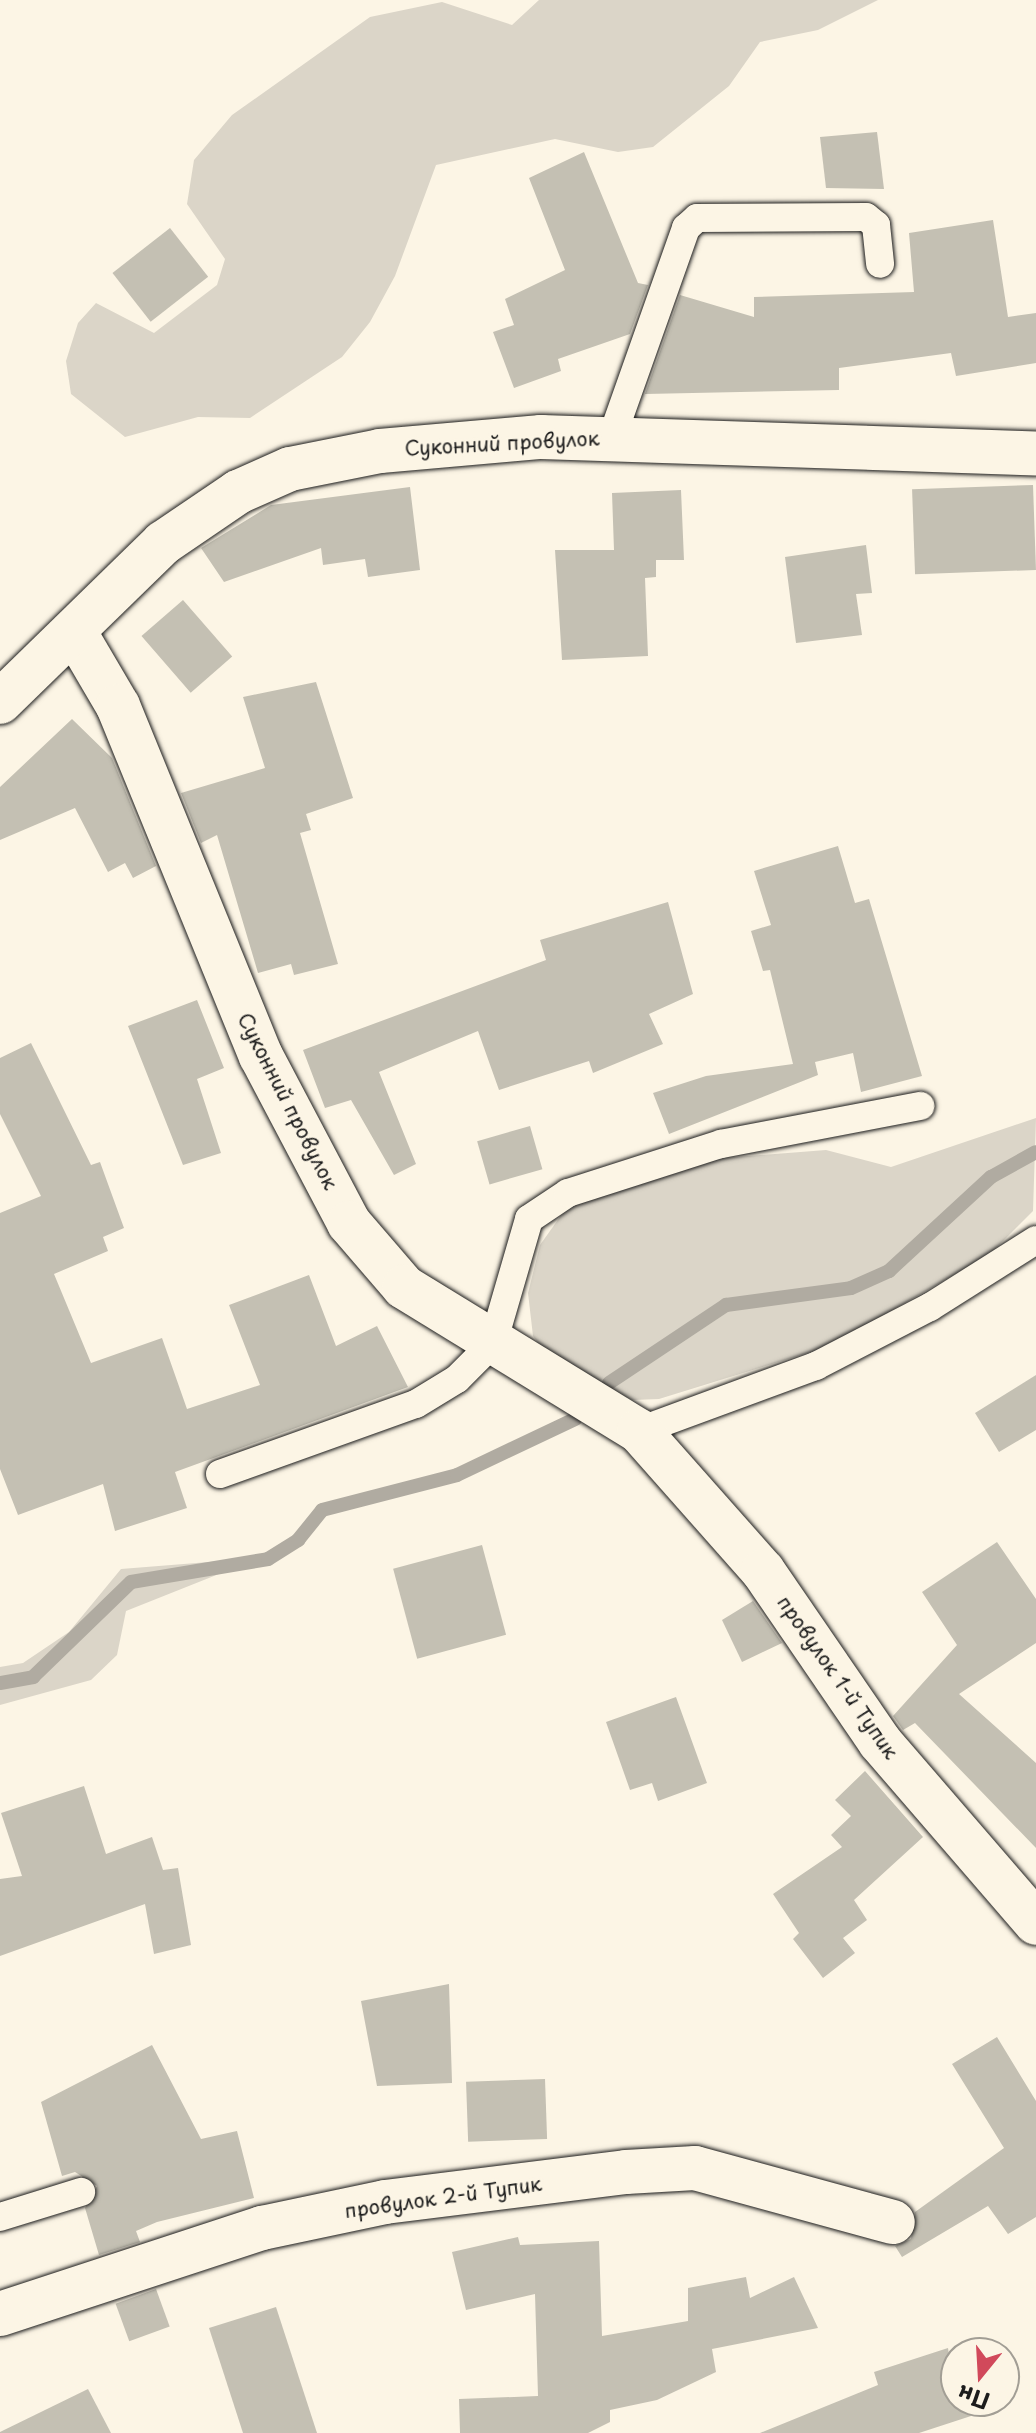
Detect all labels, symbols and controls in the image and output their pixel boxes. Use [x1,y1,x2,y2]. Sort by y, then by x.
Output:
street label: Суконний провулок [404,426,600,460]
street label: Суконний провулок [233,1009,343,1193]
street label: провулок 1-й Тупик [772,1591,904,1763]
street label: провулок 2-й Тупик [343,2171,543,2223]
north arrow [940,2337,1020,2417]
text: Пн [953,2378,993,2419]

